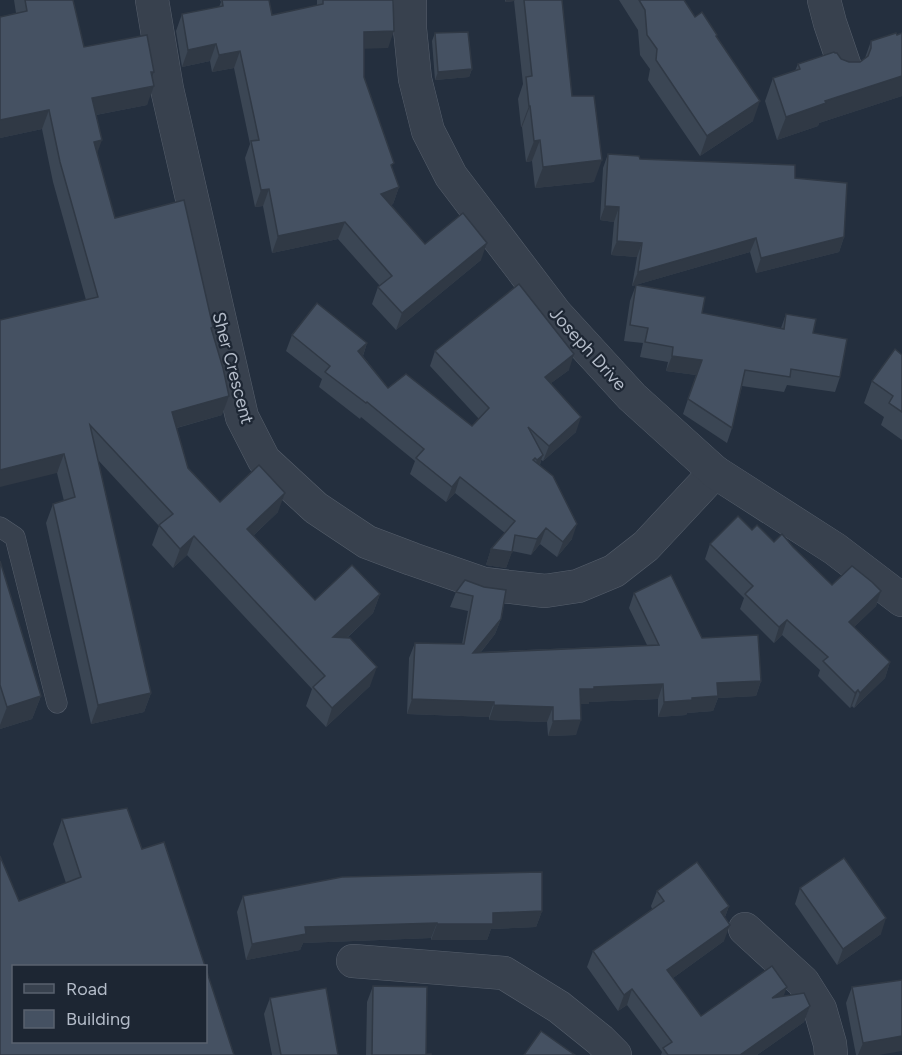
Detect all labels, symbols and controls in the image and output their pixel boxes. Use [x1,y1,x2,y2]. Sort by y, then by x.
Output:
street label: Joseph Drive [545,303,631,395]
street label: Sher Crescent [207,310,259,427]
legend [12,965,207,1043]
text: Road [66,978,107,1000]
text: Building [66,1008,131,1030]

